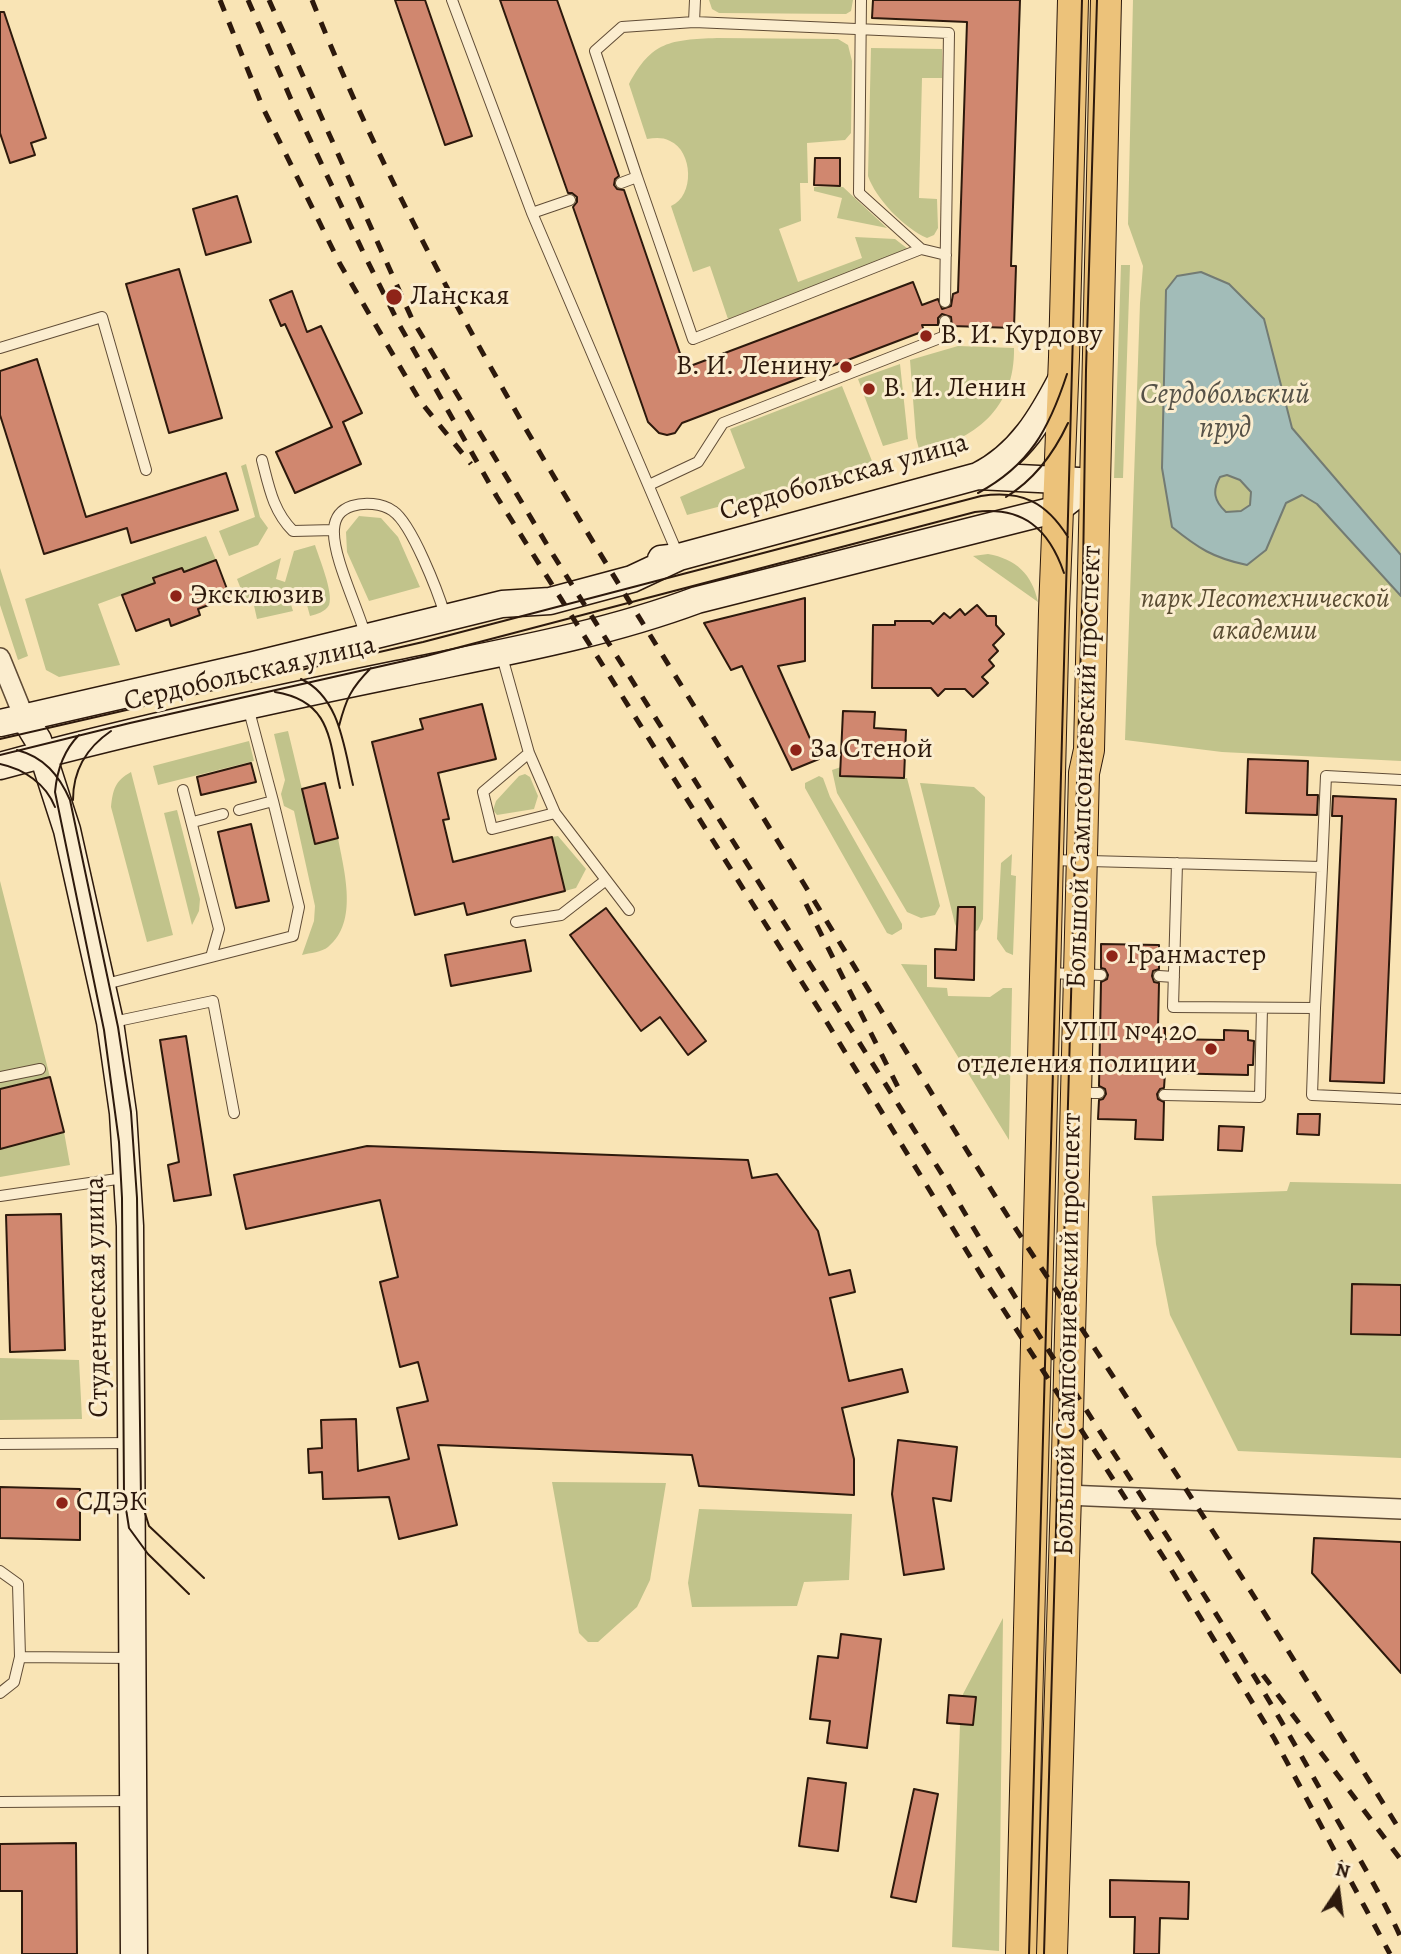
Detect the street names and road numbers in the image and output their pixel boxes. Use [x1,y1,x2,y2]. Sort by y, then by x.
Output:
street label: Сердобольская улица [716,426,972,530]
street label: Большой Сампсониевский проспект [1060,545,1110,989]
street label: Сердобольская улица [121,629,379,719]
street label: Большой Сампсониевский проспект [1048,1112,1090,1556]
street label: Студенческая улица [79,1176,117,1418]

